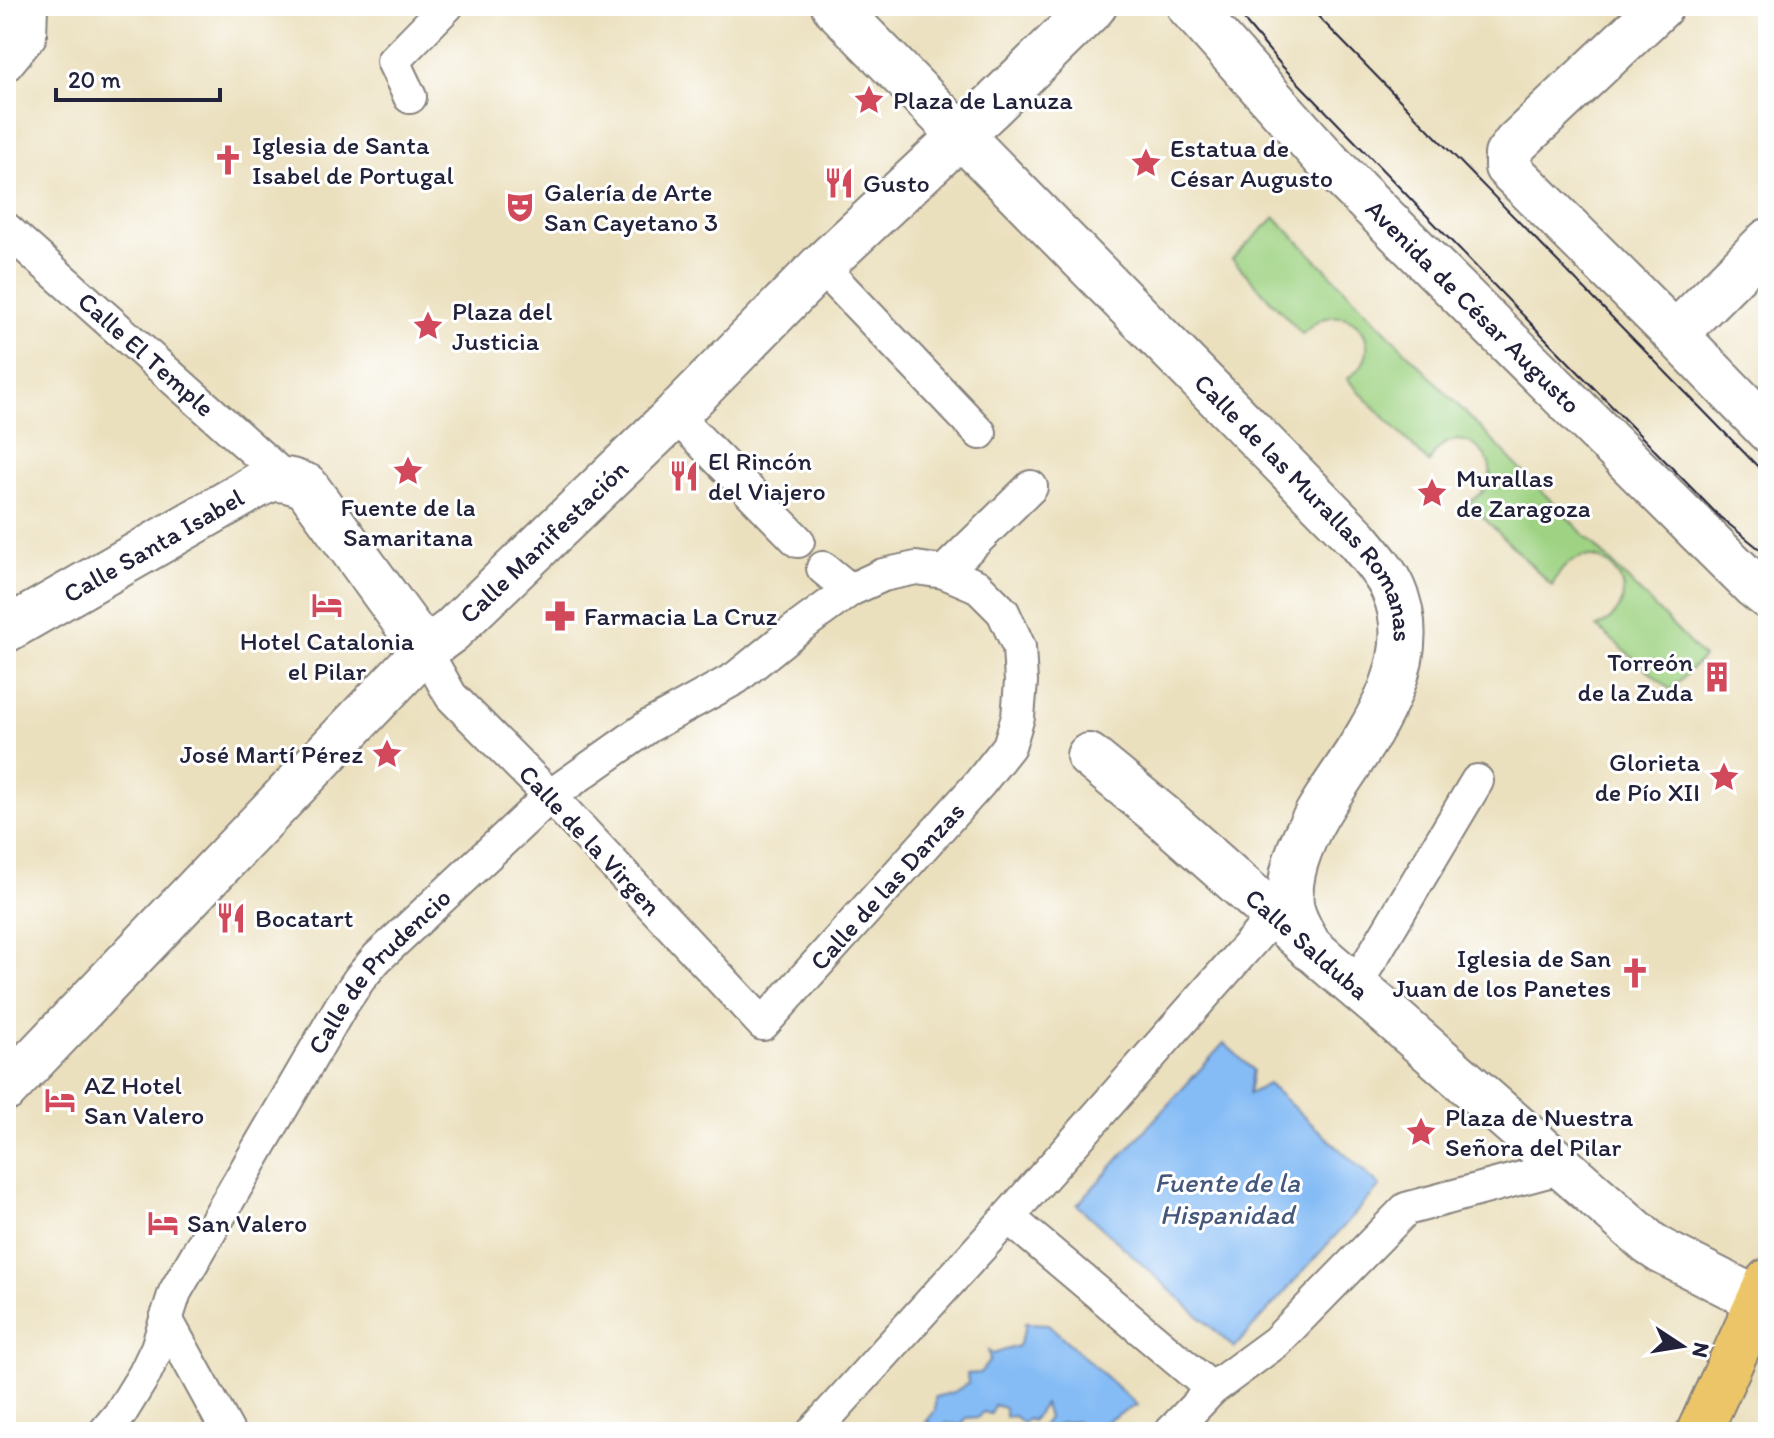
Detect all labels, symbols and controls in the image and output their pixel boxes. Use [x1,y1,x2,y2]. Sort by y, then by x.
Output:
scale bar [56,52,220,102]
text: 20 m [68,65,121,94]
place icon: Plaza de Lanuza [852,83,886,117]
place label: Plaza de Lanuza [893,84,1073,116]
place label: Iglesia de Santa Isabel de Portugal [252,129,454,191]
place label: Estatua de César Augusto [1170,132,1333,194]
church icon: Iglesia de Santa Isabel de Portugal [211,143,245,177]
place icon: Estatua de César Augusto [1129,146,1163,180]
restaurant icon: Gusto [822,166,856,200]
place label: Gusto [863,167,930,199]
place label: Galería de Arte San Cayetano 3 [544,176,718,238]
theatre icon: Galería de Arte San Cayetano 3 [503,190,537,224]
street label: Avenida de César Augusto [1359,193,1588,420]
street label: Calle El Temple [71,285,221,424]
place label: Plaza del Justicia [452,295,552,357]
place icon: Plaza del Justicia [411,309,445,343]
street label: Calle de las Murallas Romanas [1188,367,1419,642]
place label: El Rincón del Viajero [708,445,826,507]
street label: Calle Manifestación [453,453,635,630]
place icon: Fuente de la Samaritana [391,454,425,488]
restaurant icon: El Rincón del Viajero [667,459,701,493]
place label: Murallas de Zaragoza [1456,462,1591,524]
place icon: Murallas de Zaragoza [1415,476,1449,510]
street label: Calle Santa Isabel [58,481,249,610]
place label: Fuente de la Samaritana [340,491,476,553]
hotel icon: Hotel Catalonia el Pilar [310,588,344,622]
pharmacy icon: Farmacia La Cruz [543,599,577,633]
place label: Farmacia La Cruz [584,600,778,632]
place label: Hotel Catalonia el Pilar [240,625,415,687]
place label: Torreón de la Zuda [1578,646,1693,708]
building icon: Torreón de la Zuda [1700,660,1734,694]
place icon: José Martí Pérez [370,737,404,771]
place label: José Martí Pérez [180,738,363,770]
place label: Glorieta de Pío XII [1595,746,1700,808]
street label: Calle de la Virgen [512,758,668,922]
place icon: Glorieta de Pío XII [1707,760,1741,794]
street label: Calle de las Danzas [803,795,971,977]
street label: Calle de Prudencio [301,881,458,1060]
street label: Calle Salduba [1239,881,1376,1007]
restaurant icon: Bocatart [214,901,248,935]
place label: Bocatart [255,902,354,934]
place label: Iglesia de San Juan de los Panetes [1393,942,1611,1004]
church icon: Iglesia de San Juan de los Panetes [1618,956,1652,990]
place label: AZ Hotel San Valero [84,1069,204,1131]
hotel icon: AZ Hotel San Valero [43,1083,77,1117]
place label: Plaza de Nuestra Señora del Pilar [1445,1101,1634,1163]
place icon: Plaza de Nuestra Señora del Pilar [1404,1115,1438,1149]
water label: Fuente de la Hispanidad [1154,1165,1301,1231]
hotel icon: San Valero [146,1206,180,1240]
place label: San Valero [187,1207,307,1239]
north arrow [1642,1306,1722,1386]
text: N [1686,1340,1716,1360]

